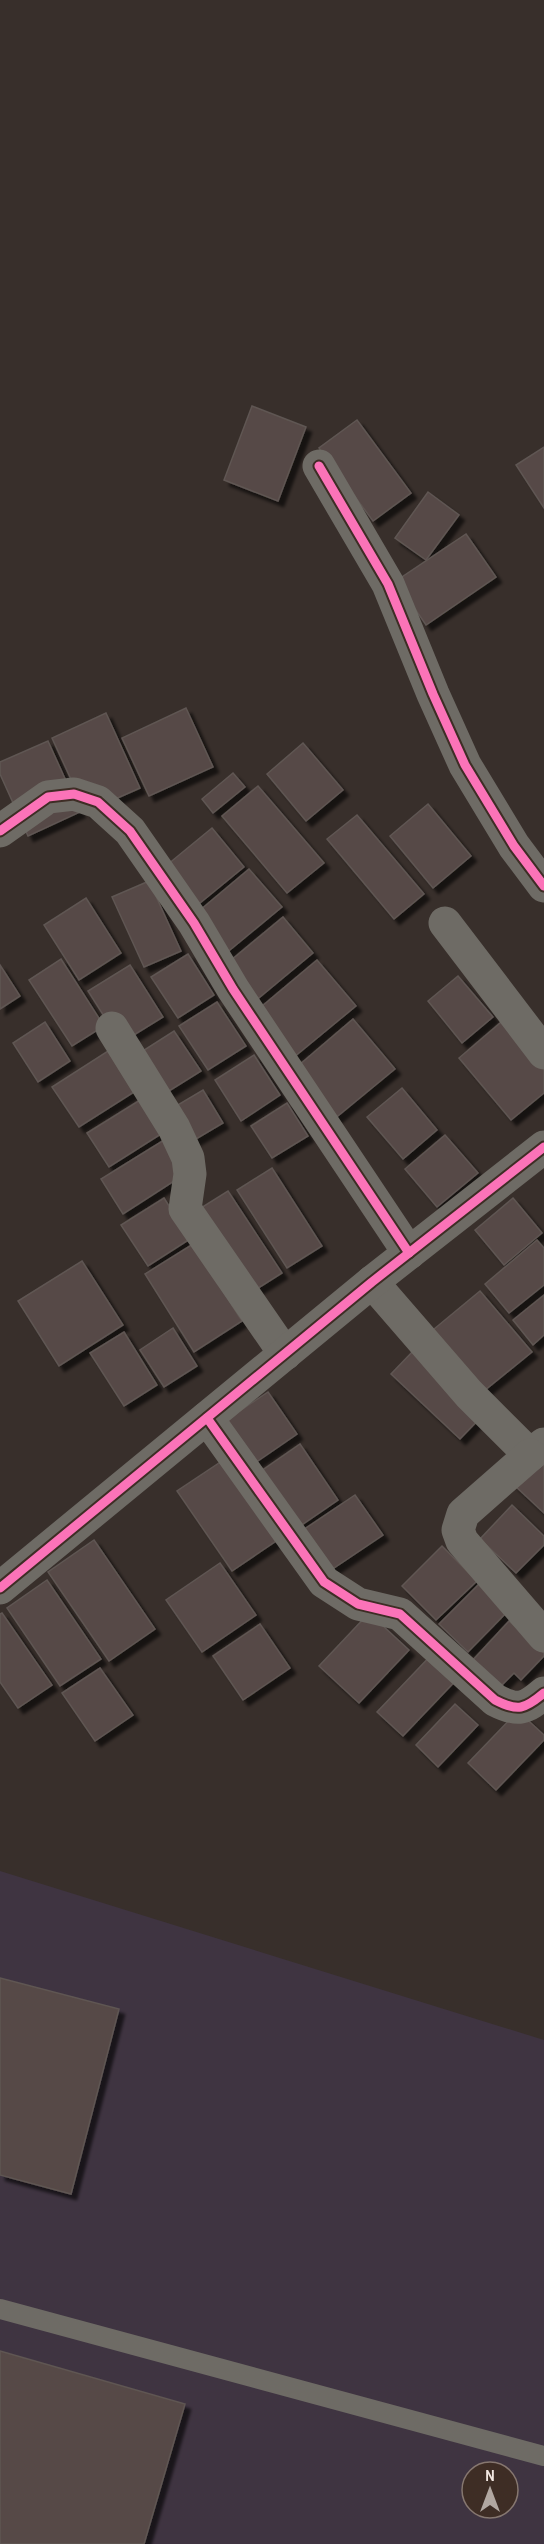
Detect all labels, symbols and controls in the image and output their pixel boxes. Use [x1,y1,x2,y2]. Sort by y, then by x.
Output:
north arrow [460,2460,520,2520]
text: N [485,2464,495,2486]

